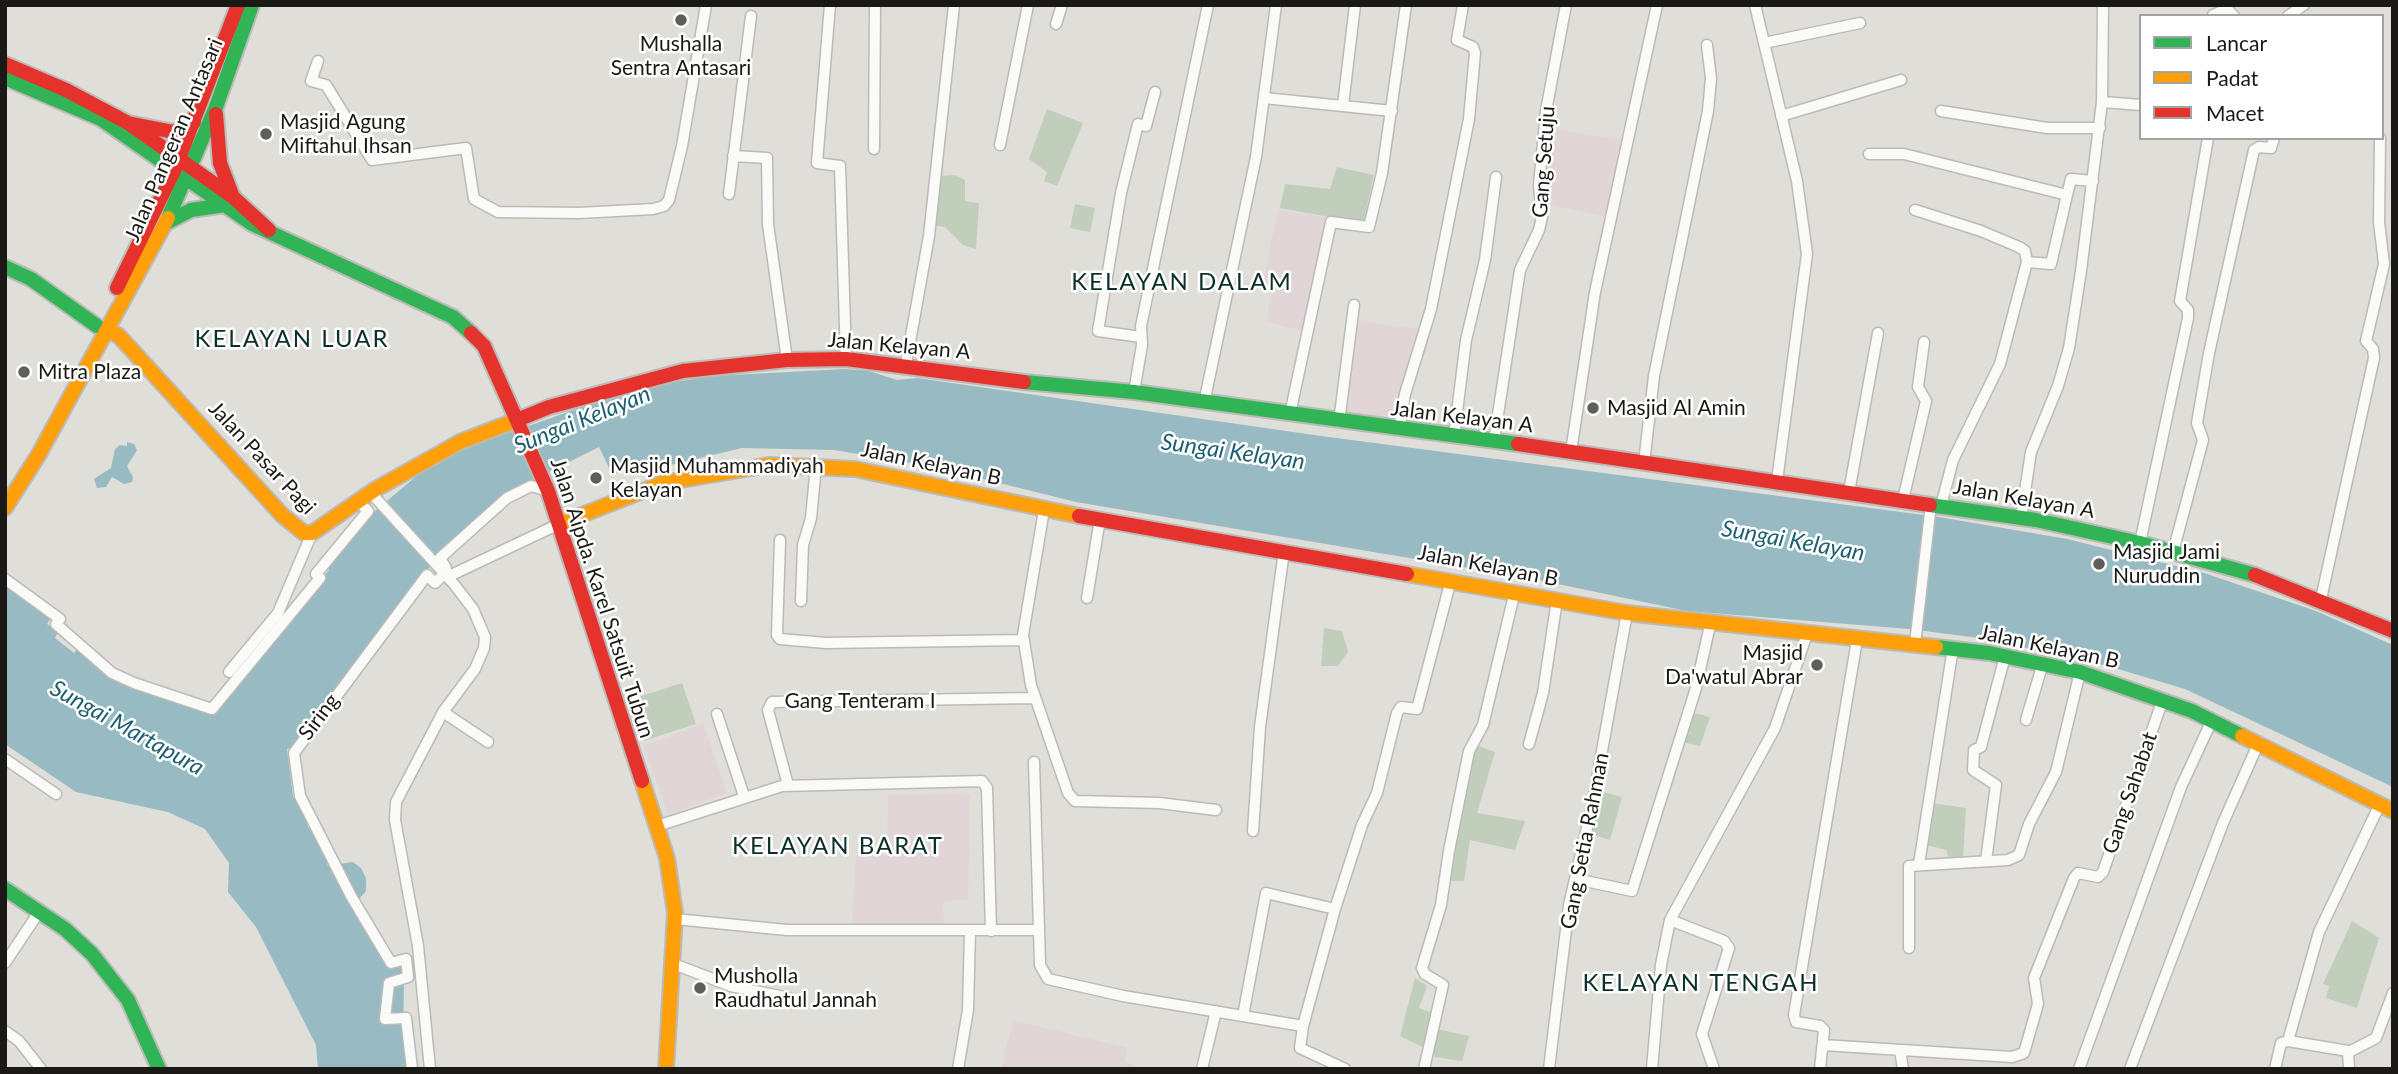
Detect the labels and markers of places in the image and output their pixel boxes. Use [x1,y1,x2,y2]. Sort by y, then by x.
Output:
marker: Mushalla Sentra Antasari [673,12,689,28]
place label: Mushalla Sentra Antasari [611,31,751,81]
place label: Masjid Agung Miftahul Ihsan [280,109,412,159]
marker: Masjid Agung Miftahul Ihsan [258,126,274,142]
place label: Mitra Plaza [38,359,141,385]
marker: Mitra Plaza [16,364,32,380]
place label: Masjid Al Amin [1607,395,1746,421]
marker: Masjid Al Amin [1585,400,1601,416]
place label: Masjid Muhammadiyah Kelayan [610,453,824,503]
marker: Masjid Muhammadiyah Kelayan [588,470,604,486]
place label: Masjid Jami Nuruddin [2113,539,2220,589]
marker: Masjid Jami Nuruddin [2091,556,2107,572]
place label: Masjid Da'watul Abrar [1665,640,1803,690]
marker: Masjid Da'watul Abrar [1809,657,1825,673]
place label: Musholla Raudhatul Jannah [714,963,877,1013]
marker: Musholla Raudhatul Jannah [692,980,708,996]

